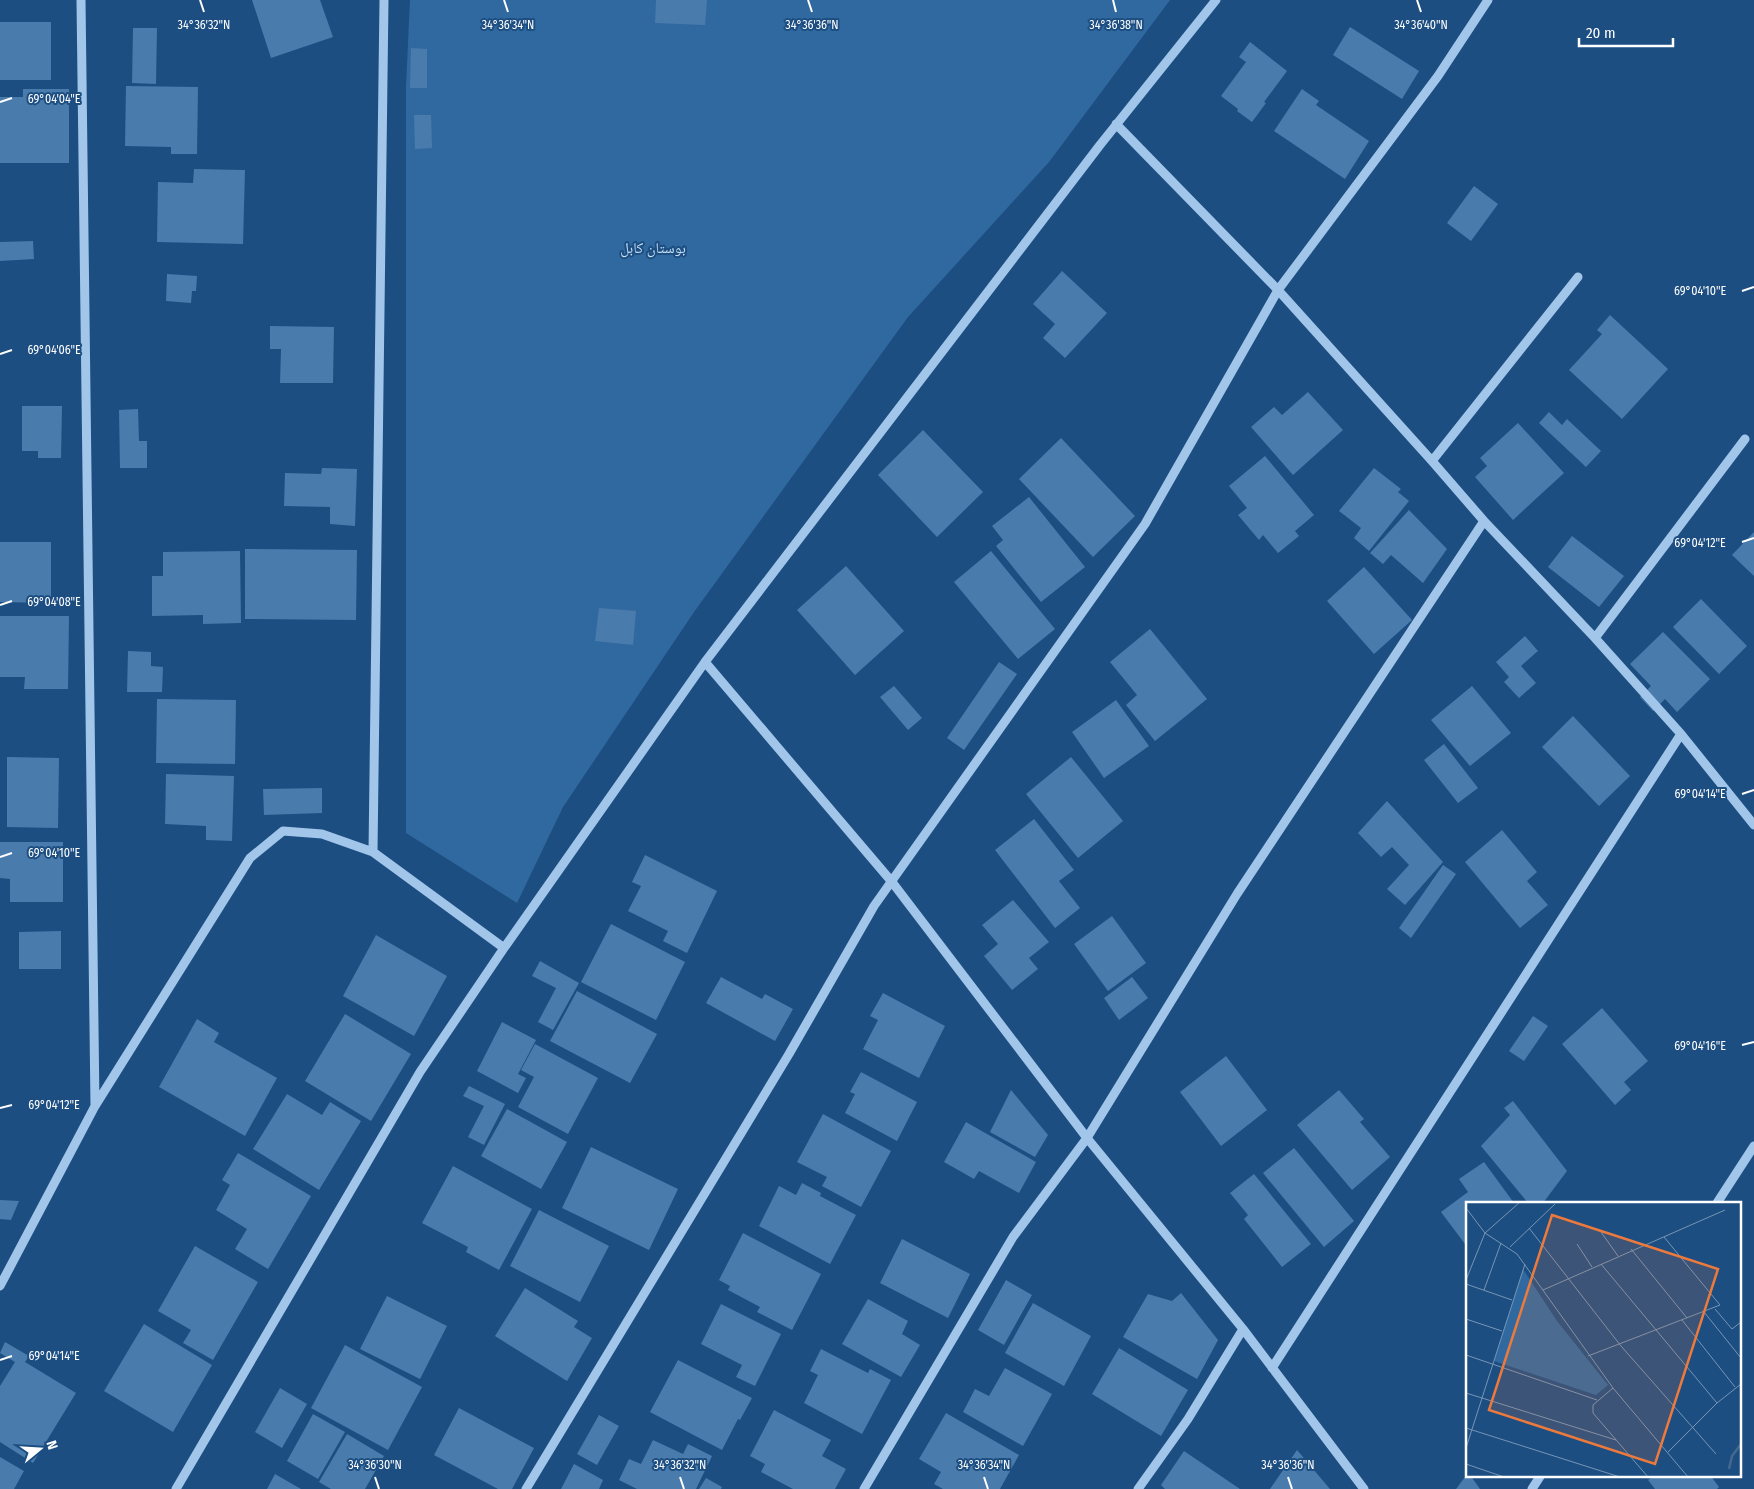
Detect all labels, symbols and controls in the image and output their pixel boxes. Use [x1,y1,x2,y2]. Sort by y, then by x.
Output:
scale bar [1579,15,1673,47]
text: 34°36'32"N [178,18,230,32]
text: 34°36'34"N [482,18,534,32]
text: 34°36'36"N [785,18,839,32]
text: 34°36'38"N [1089,18,1143,32]
text: 34°36'40"N [1394,18,1448,32]
text: 20 m [1586,24,1616,42]
text: 69°04'04"E [28,92,81,106]
park label: بوستان کابل [620,239,686,258]
text: 69°04'10"E [1674,284,1726,298]
text: 69°04'06"E [27,343,81,357]
text: 69°04'12"E [1674,536,1726,550]
text: 69°04'08"E [27,595,81,609]
text: 69°04'14"E [1674,787,1726,801]
text: 69°04'10"E [28,846,80,860]
text: 69°04'16"E [1674,1039,1726,1053]
text: 69°04'12"E [28,1098,80,1112]
inset map [1466,1202,1742,1476]
text: 69°04'14"E [28,1349,80,1363]
north arrow [15,1424,65,1474]
text: N [43,1439,61,1452]
text: 34°36'30"N [348,1458,402,1472]
text: 34°36'32"N [654,1458,706,1472]
text: 34°36'34"N [958,1458,1010,1472]
text: 34°36'36"N [1261,1458,1315,1472]

